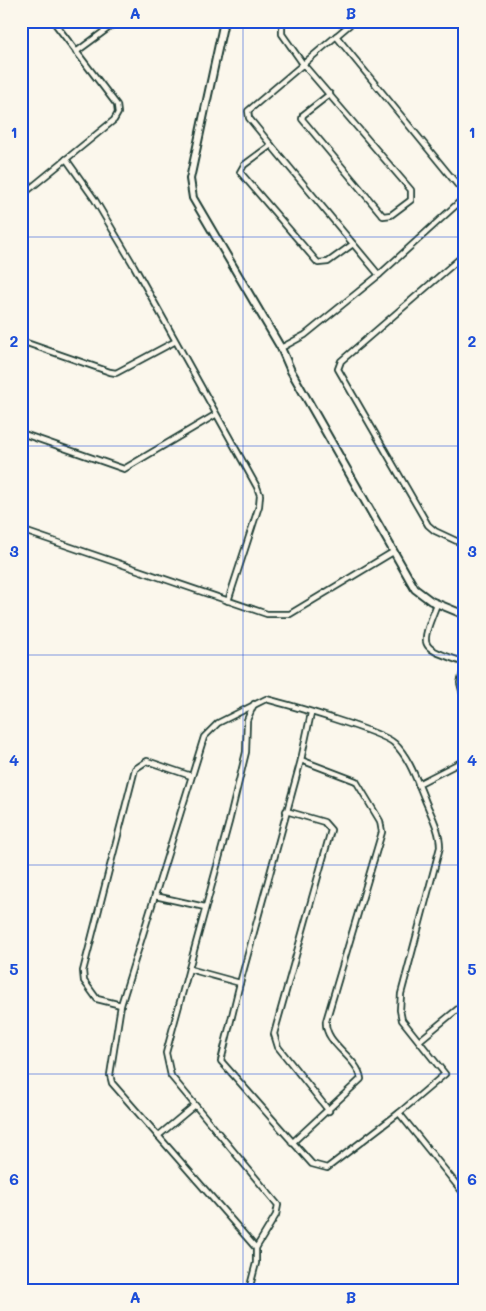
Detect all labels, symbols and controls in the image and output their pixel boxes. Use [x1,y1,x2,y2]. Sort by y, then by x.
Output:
text: A [129,2,141,23]
text: B [346,2,356,23]
text: 1 [10,121,18,142]
text: 1 [468,121,476,142]
text: 2 [10,330,19,351]
text: 2 [468,330,477,351]
text: 3 [9,540,19,561]
text: 3 [467,540,477,561]
text: 4 [9,749,19,770]
text: 4 [467,749,477,770]
text: 5 [9,958,19,979]
text: 5 [467,958,477,979]
text: 6 [9,1168,19,1189]
text: 6 [467,1168,477,1189]
text: A [129,1286,141,1307]
text: B [346,1286,356,1307]

